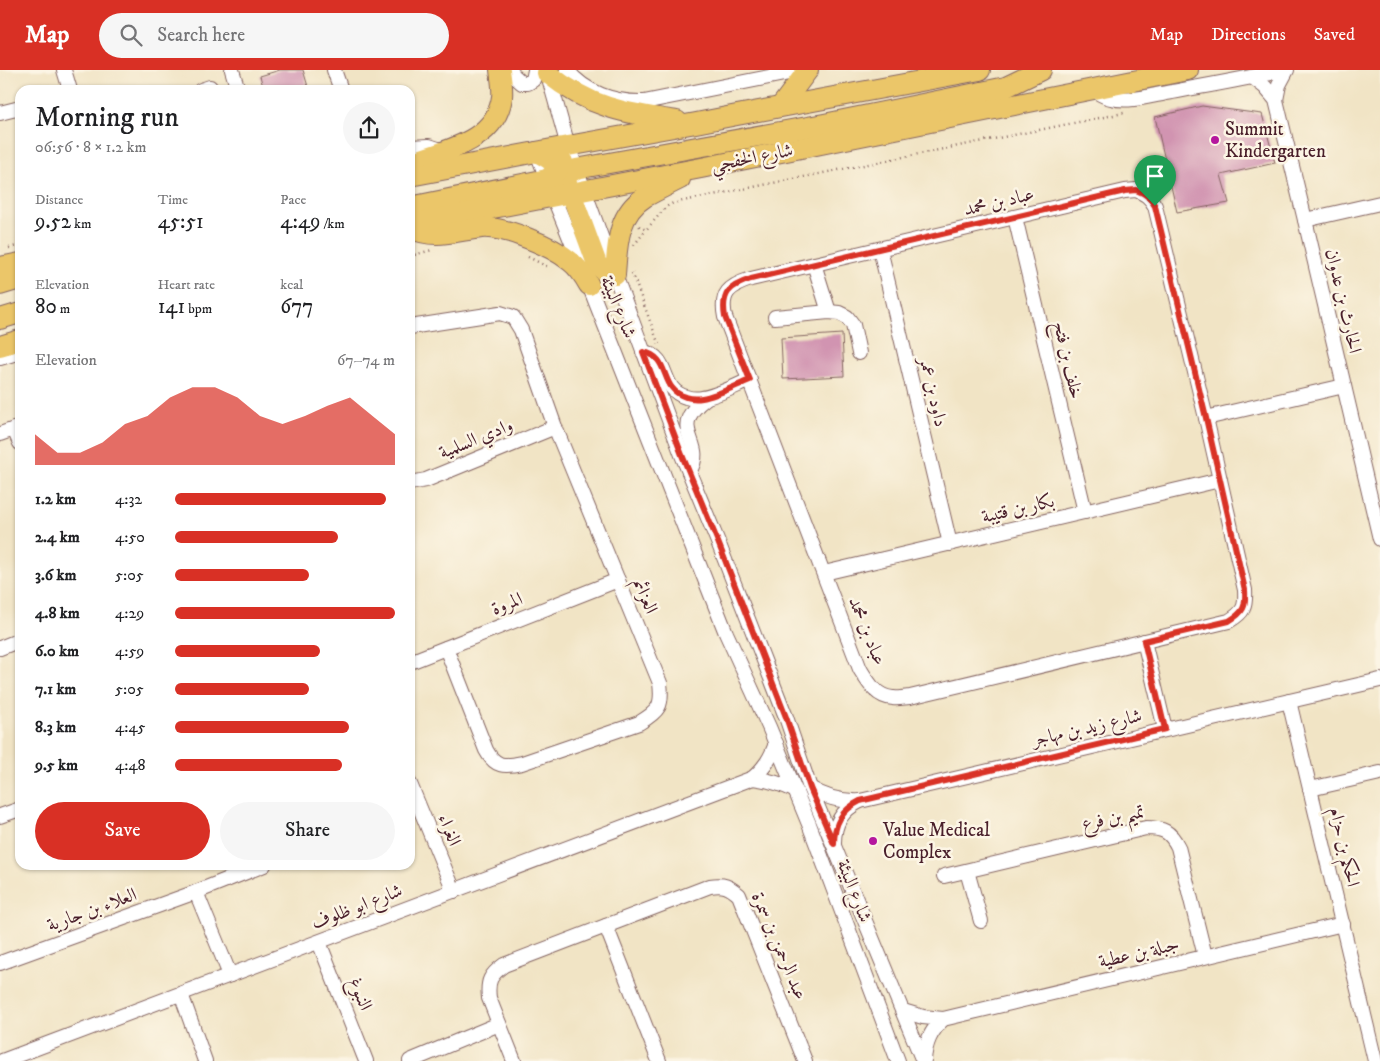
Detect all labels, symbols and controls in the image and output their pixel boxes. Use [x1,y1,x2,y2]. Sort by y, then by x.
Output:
search box [99,13,449,58]
text: Map [25,20,69,50]
icon: search [117,21,145,49]
text: Search here [157,24,245,47]
text: Map [1150,24,1183,46]
text: Directions [1211,24,1286,46]
text: Saved [1314,24,1355,46]
text: Morning run [35,100,179,135]
button: share [343,102,395,154]
place label: Summit Kindergarten [1225,118,1326,163]
marker: Summit Kindergarten [1209,134,1221,146]
text: 06:56 · 8 × 1.2 km [35,137,147,157]
street label: شارع الخفجي [709,139,796,183]
pin [1134,155,1176,206]
icon: arrive [1141,162,1169,190]
street label: عباد بن محمد [961,183,1037,221]
text: Distance [35,191,83,209]
text: Time [158,191,188,209]
text: Pace [280,191,306,209]
text: 9.52 [35,209,71,235]
text: 45:51 [158,209,204,235]
text: 4:49 [280,209,320,235]
text: km [71,215,91,233]
text: /km [320,215,345,233]
street label: الحارث بن عدوان [1320,246,1366,356]
street label: شارع البيئة [592,272,641,343]
text: Elevation [35,276,89,294]
text: Heart rate [158,276,215,294]
text: kcal [280,276,303,294]
text: 80 [35,294,57,320]
text: 141 [158,294,185,320]
text: 677 [280,294,313,320]
text: m [57,300,70,318]
text: bpm [185,300,212,318]
street label: خلف بن فتح [1043,319,1088,402]
text: Elevation [35,350,97,370]
text: 67–74 m [337,350,395,370]
street label: داود بن عمر [913,353,952,429]
street label: وادي السلمية [436,414,518,467]
text: 1.2 km [35,489,76,509]
text: 4:32 [115,489,142,509]
street label: بكار بن قتيبة [979,489,1057,529]
text: 2.4 km [35,527,80,547]
text: 4:50 [115,527,145,547]
text: 3.6 km [35,565,76,585]
text: 5:05 [115,565,144,585]
street label: العزائم [624,575,662,619]
street label: المروة [488,587,526,621]
street label: عباد بن محمد [843,593,891,669]
text: 4.8 km [35,603,80,623]
text: 4:29 [115,603,144,623]
text: 6.0 km [35,641,79,661]
text: 4:59 [115,641,144,661]
text: 7.1 km [35,679,76,699]
text: 5:05 [115,679,144,699]
street label: شارع زيد بن مهاجر [1028,704,1145,755]
text: 8.3 km [35,717,76,737]
text: 4:45 [115,717,145,737]
text: 9.5 km [35,755,78,775]
text: 4:48 [115,755,146,775]
street label: تميم بن فرع [1079,800,1148,843]
button: Save [35,802,210,860]
button: Share [220,802,395,860]
street label: الحكم بن حزام [1319,805,1364,890]
street label: الغراء [432,811,466,849]
place label: Value Medical Complex [882,819,990,864]
marker: Value Medical Complex [867,835,879,847]
street label: شارع البيئة [829,856,876,927]
street label: شارع ابو ظلوف [308,879,407,938]
street label: العلاء بن جارية [44,883,140,937]
street label: عبد الرحمن بن سمرة [745,888,812,1004]
street label: جبلة بن عطية [1096,933,1182,973]
street label: النبوغ [340,974,377,1015]

